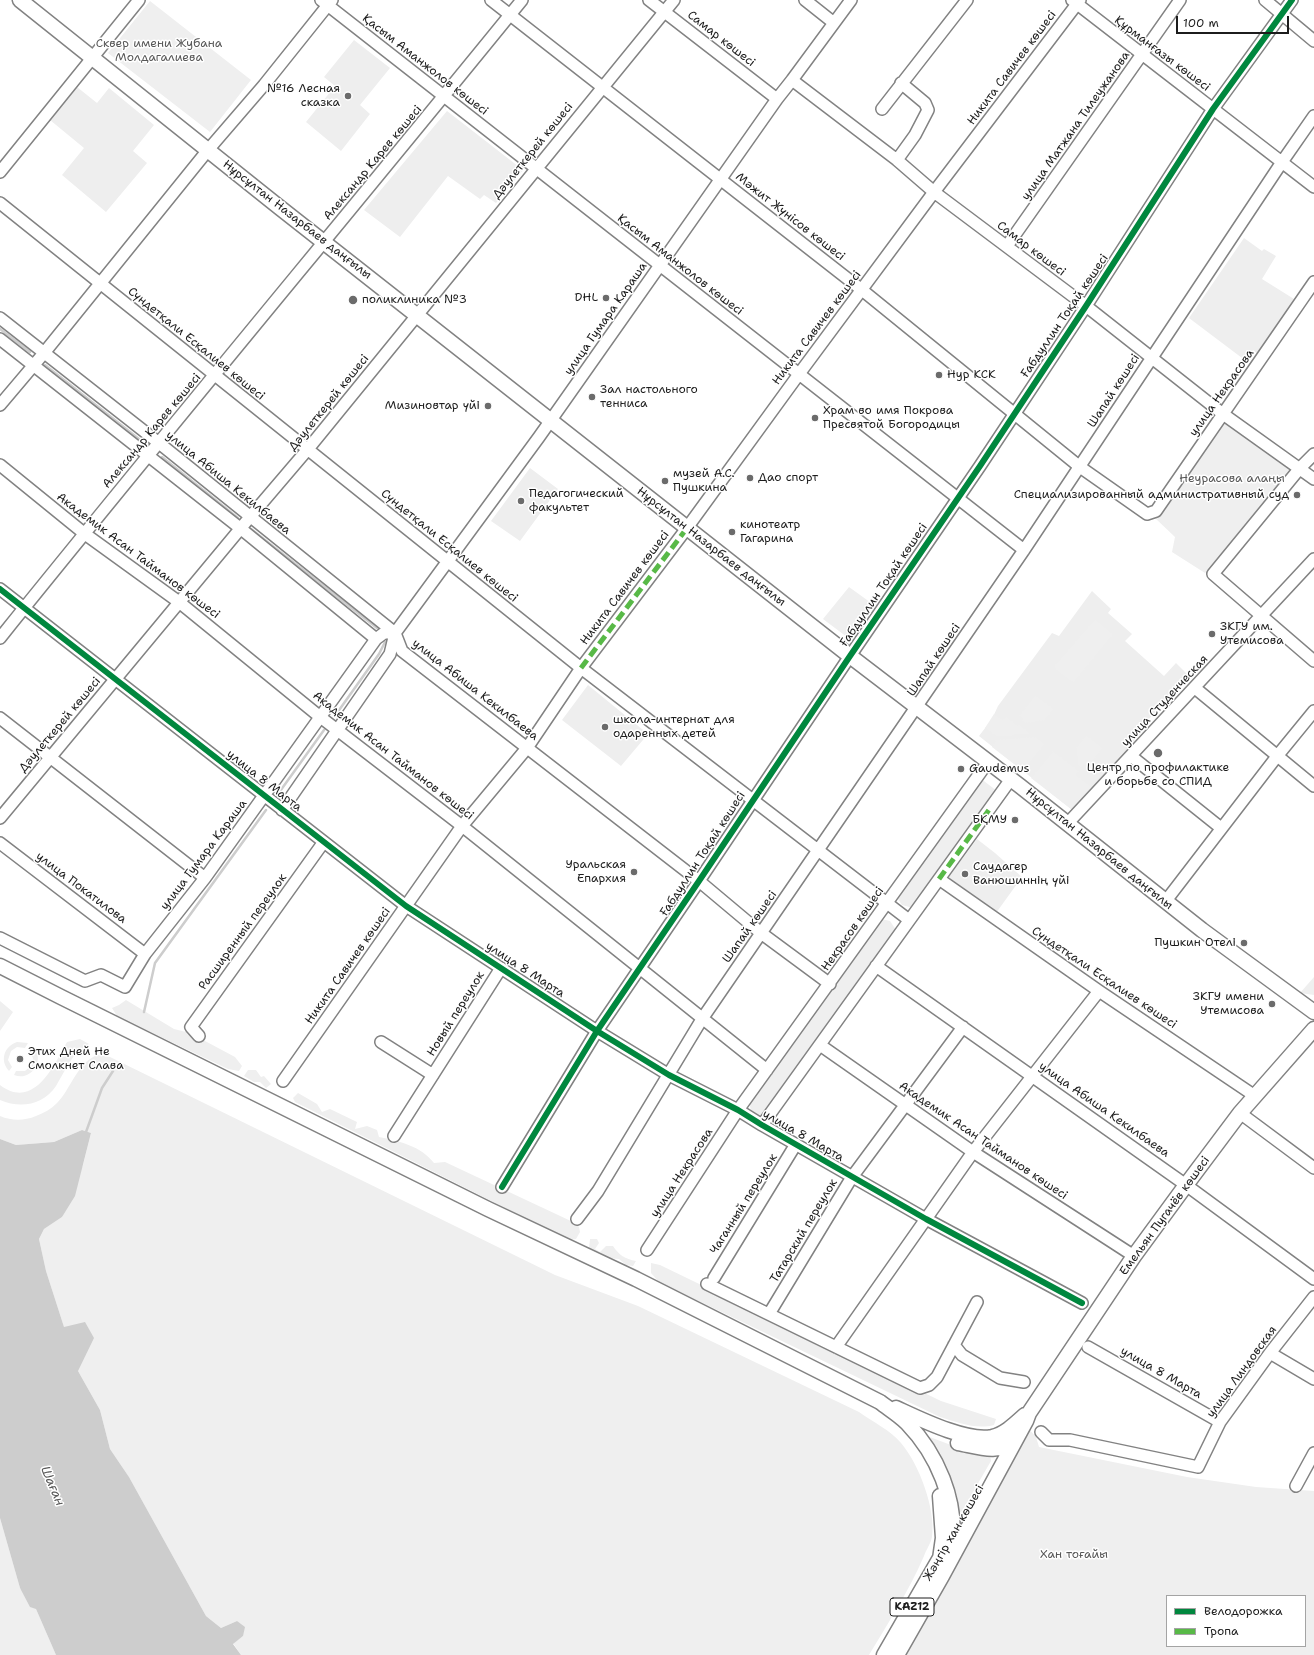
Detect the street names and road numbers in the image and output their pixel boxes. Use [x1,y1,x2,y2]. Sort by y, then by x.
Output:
street label: Самар көшесі [684,8,758,70]
street label: Никита Савичев көшесі [964,8,1060,128]
street label: Қасым Аманжолов көшесі [359,11,491,119]
street label: Құрманғазы көшесі [1111,13,1213,95]
street label: улица Матжана Тилеужанова [1019,49,1133,203]
street label: Дәулеткерей көшесі [490,100,576,202]
street label: Александр Карев көшесі [321,103,425,223]
street label: Нұрсұлтан Назарбаев даңғылы [220,157,374,283]
street label: Мәжит Жүнісов көшесі [733,170,847,264]
street label: Қасым Аманжолов көшесі [614,211,746,319]
street label: Самар көшесі [994,219,1068,279]
street label: Ғабдуллин Тоқай көшесі [1018,252,1112,380]
street label: улица Гумара Караша [562,260,650,378]
street label: Никита Савичев көшесі [769,268,865,388]
street label: Сүндетқали Есқалиев көшесі [125,284,267,404]
street label: улица Некрасова [1187,347,1257,439]
street label: Дәулеткерей көшесі [286,352,372,454]
street label: Шапай көшесі [1085,352,1143,430]
street label: Александр Карев көшесі [100,371,204,491]
street label: улица Абиша Кекилбаева [163,428,293,538]
street label: Нұрсұлтан Назарбаев даңғылы [634,484,788,610]
street label: Сүндетқали Есқалиев көшесі [378,486,520,606]
street label: Академик Асан Тайманов көшесі [54,490,222,622]
street label: Ғабдуллин Тоқай көшесі [837,521,931,649]
street label: Никита Савичев көшесі [577,528,673,648]
street label: Шапай көшесі [904,621,964,699]
street label: улица Абиша Кекилбаева [409,636,541,744]
street label: улица Студенческая [1119,652,1211,750]
street label: Дәулеткерей көшесі [16,674,104,776]
street label: Академик Асан Тайманов көшесі [310,689,476,823]
street label: улица 8 Марта [224,747,304,815]
street label: Нұрсұлтан Назарбаев даңғылы [1023,785,1175,913]
street label: Ғабдуллин Тоқай көшесі [657,789,749,919]
street label: улица Гумара Караша [158,797,250,913]
street label: улица Покатилова [33,849,129,927]
street label: Расширенный переулок [196,871,290,993]
street label: Некрасов көшесі [819,884,887,974]
street label: Шапай көшесі [720,888,780,966]
street label: Никита Савичев көшесі [302,905,394,1027]
street label: Сүндетқали Есқалиев көшесі [1029,924,1179,1032]
street label: улица 8 Марта [483,939,567,1001]
street label: Новый переулок [424,969,488,1059]
street label: улица Абиша Кекилбаева [1036,1059,1172,1161]
street label: Академик Асан Тайманов көшесі [896,1079,1070,1203]
street label: улица 8 Марта [760,1107,846,1165]
street label: улица Некрасова [648,1126,716,1220]
street label: Чаганный переулок [707,1151,781,1257]
street label: Емельян Пугачёв көшесі [1117,1154,1213,1278]
street label: Татарский переулок [767,1176,841,1286]
street label: улица Линдовская [1204,1323,1280,1421]
street label: улица 8 Марта [1118,1344,1204,1402]
street label: Жәңгір хан көшесі [921,1482,987,1584]
road number: KAZ12 [890,1598,934,1616]

